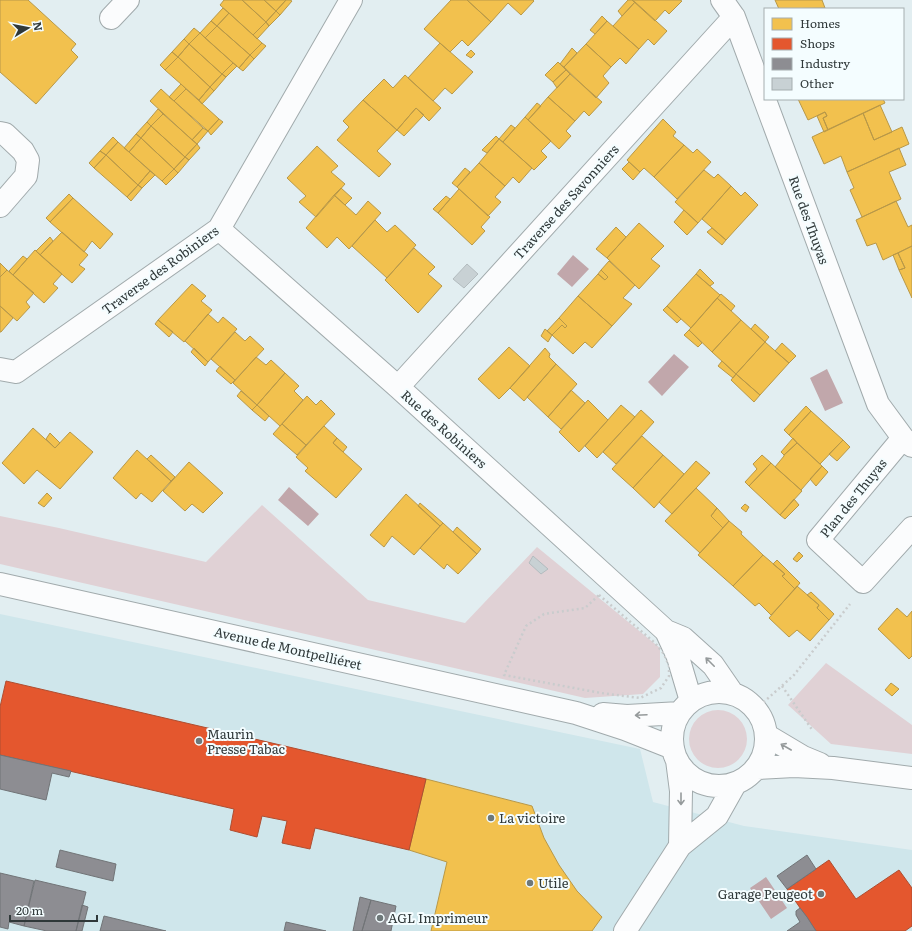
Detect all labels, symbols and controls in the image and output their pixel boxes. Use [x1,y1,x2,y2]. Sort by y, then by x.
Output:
north arrow [8,8,48,48]
legend [764,8,904,100]
text: Homes [800,14,840,32]
text: N [30,20,48,32]
text: Shops [800,34,835,52]
text: Industry [800,54,850,72]
text: Other [800,74,834,92]
street label: Traverse des Savonniers [509,140,623,263]
street label: Rue des Thuyas [785,173,834,267]
street label: Traverse des Robiniers [97,221,222,318]
street label: Rue des Robiniers [397,385,491,472]
street label: Plan des Thuyas [815,454,891,541]
street label: Avenue de Montpelliéret [212,621,365,674]
one-way arrow [705,658,715,667]
one-way arrow [635,711,648,719]
place label: Maurin Presse Tabac [207,724,286,758]
marker: Maurin Presse Tabac [194,736,204,746]
one-way arrow [780,743,792,751]
one-way arrow [677,792,685,805]
place label: La victoire [499,808,566,827]
marker: La victoire [486,813,496,823]
place label: Utile [538,873,569,892]
marker: Utile [525,878,535,888]
place label: Garage Peugeot [718,884,814,903]
marker: Garage Peugeot [816,889,826,899]
scale bar [10,897,97,923]
text: 20 m [16,901,43,919]
place label: AGL Imprimeur [388,908,489,927]
marker: AGL Imprimeur [375,913,385,923]

